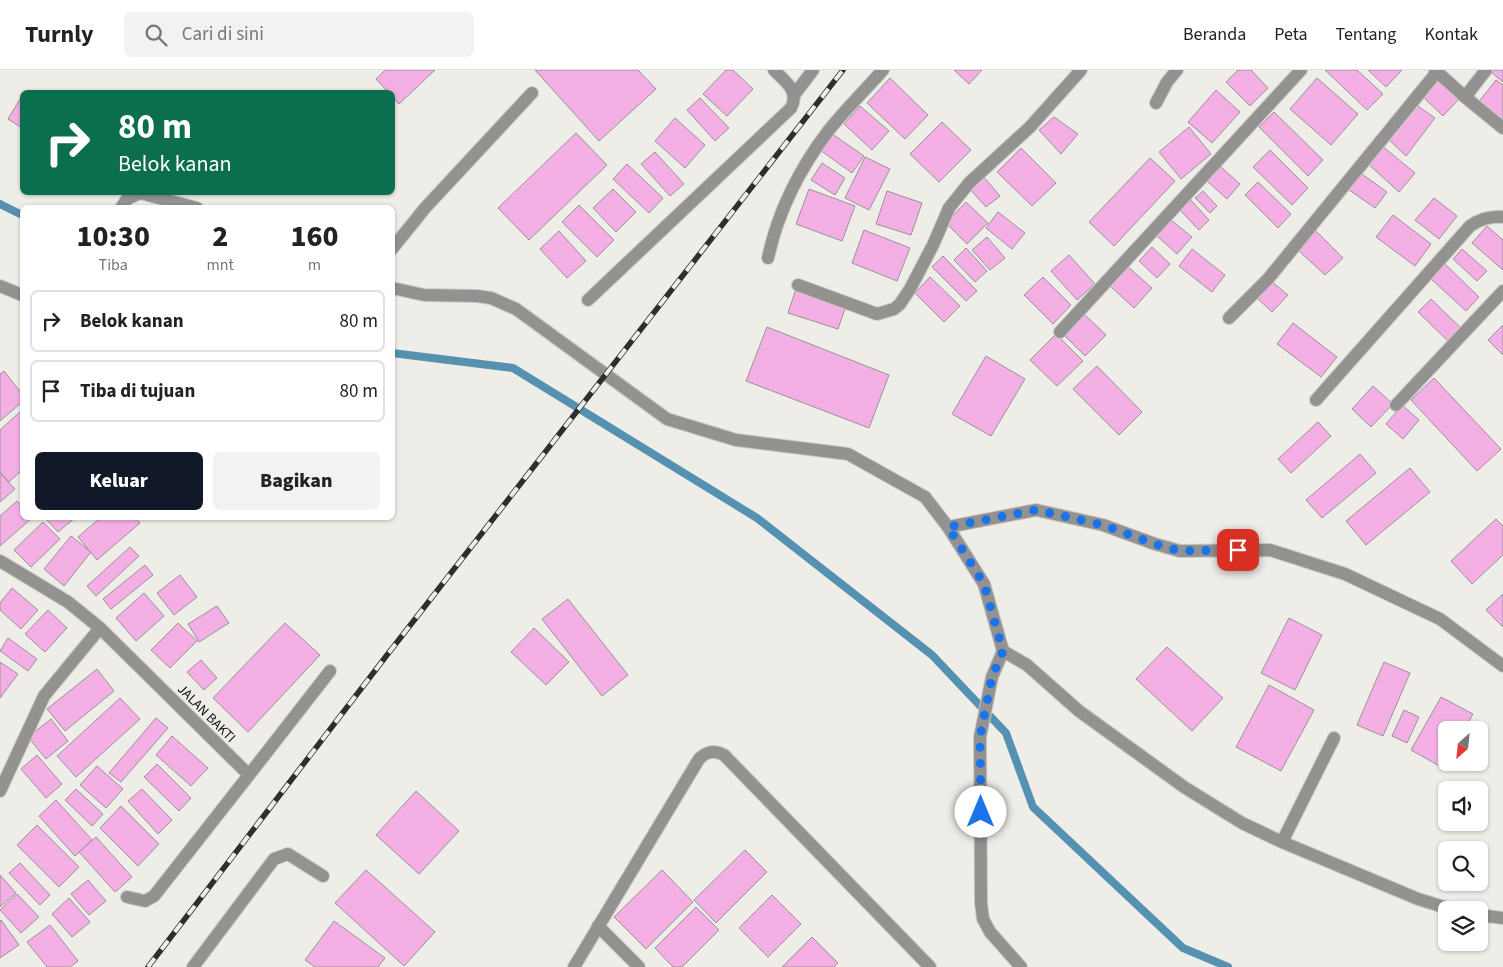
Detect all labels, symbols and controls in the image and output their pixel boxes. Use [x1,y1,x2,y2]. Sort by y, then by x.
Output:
search box [124,12,474,57]
text: Turnly [25,17,94,52]
icon: search [142,21,170,49]
text: Cari di sini [182,21,264,48]
text: Beranda [1183,22,1246,47]
text: Peta [1274,22,1307,47]
text: Tentang [1335,22,1396,47]
text: Kontak [1424,22,1478,47]
text: 80 m [118,102,192,152]
icon: right [35,110,100,175]
text: Belok kanan [118,148,232,180]
text: 10:30 [77,215,150,258]
text: 2 [212,215,228,258]
text: 160 [290,215,338,258]
text: Tiba [99,254,128,276]
text: mnt [206,254,234,276]
text: m [308,254,321,276]
icon: right [37,307,65,335]
text: Belok kanan [80,308,184,335]
text: 80 m [340,308,378,335]
icon: arrive [37,377,65,405]
text: Tiba di tujuan [80,378,195,405]
text: 80 m [340,378,378,405]
button: Keluar [35,452,203,510]
button: Bagikan [213,452,380,510]
pin [1217,529,1259,571]
icon: arrive [1224,536,1252,564]
street label: JALAN BAKTI [173,680,240,747]
north arrow [1438,721,1488,771]
map controls [1438,721,1488,951]
button: sound [1438,781,1488,831]
position arrow [954,785,1006,837]
button: search [1438,841,1488,891]
button: layers [1438,901,1488,951]

